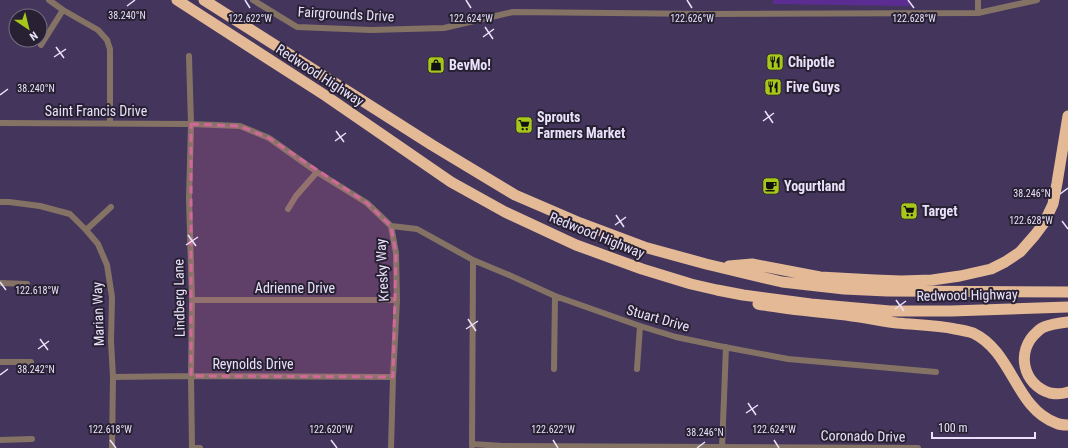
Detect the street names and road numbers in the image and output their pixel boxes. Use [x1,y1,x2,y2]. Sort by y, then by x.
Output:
street label: Fairgrounds Drive [297,3,395,25]
street label: Redwood Highway [273,41,367,109]
street label: Saint Francis Drive [45,103,148,119]
street label: Redwood Highway [547,209,647,261]
street label: Kresky Way [372,238,392,302]
street label: Lindberg Lane [170,258,188,337]
street label: Adrienne Drive [255,280,336,296]
street label: Marian Way [89,281,107,346]
street label: Redwood Highway [916,286,1018,304]
street label: Stuart Drive [625,301,692,335]
street label: Reynolds Drive [212,356,294,372]
street label: Coronado Drive [820,427,906,445]

